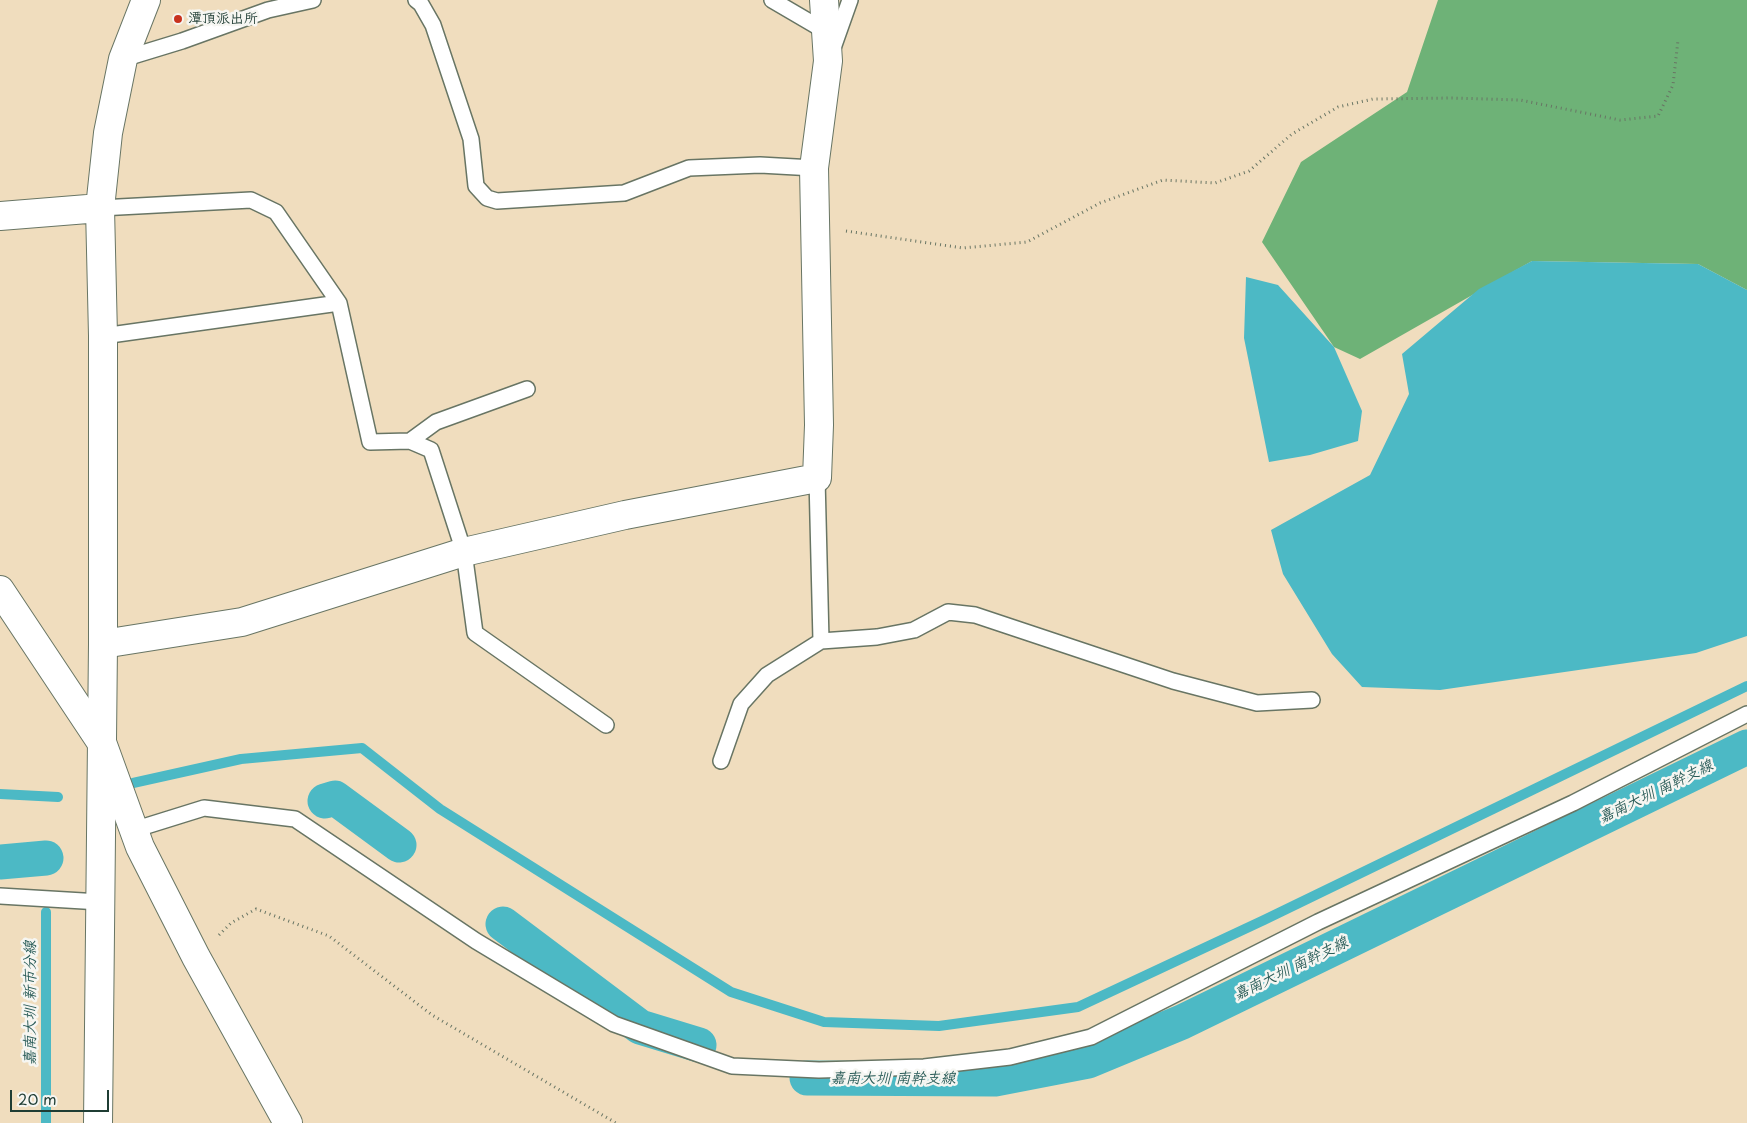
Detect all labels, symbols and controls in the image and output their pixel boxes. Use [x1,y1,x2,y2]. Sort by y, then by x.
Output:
place label: 潭頂派出所 [188,11,258,27]
marker: 潭頂派出所 [172,13,184,25]
water label: 嘉南大圳 南幹支線 [1596,757,1716,827]
water label: 嘉南大圳 南幹支線 [1231,934,1351,1004]
water label: 嘉南大圳 新市分線 [22,941,40,1065]
water label: 嘉南大圳 南幹支線 [831,1070,955,1088]
scale bar [12,1080,111,1112]
text: 20 m [18,1087,57,1110]

